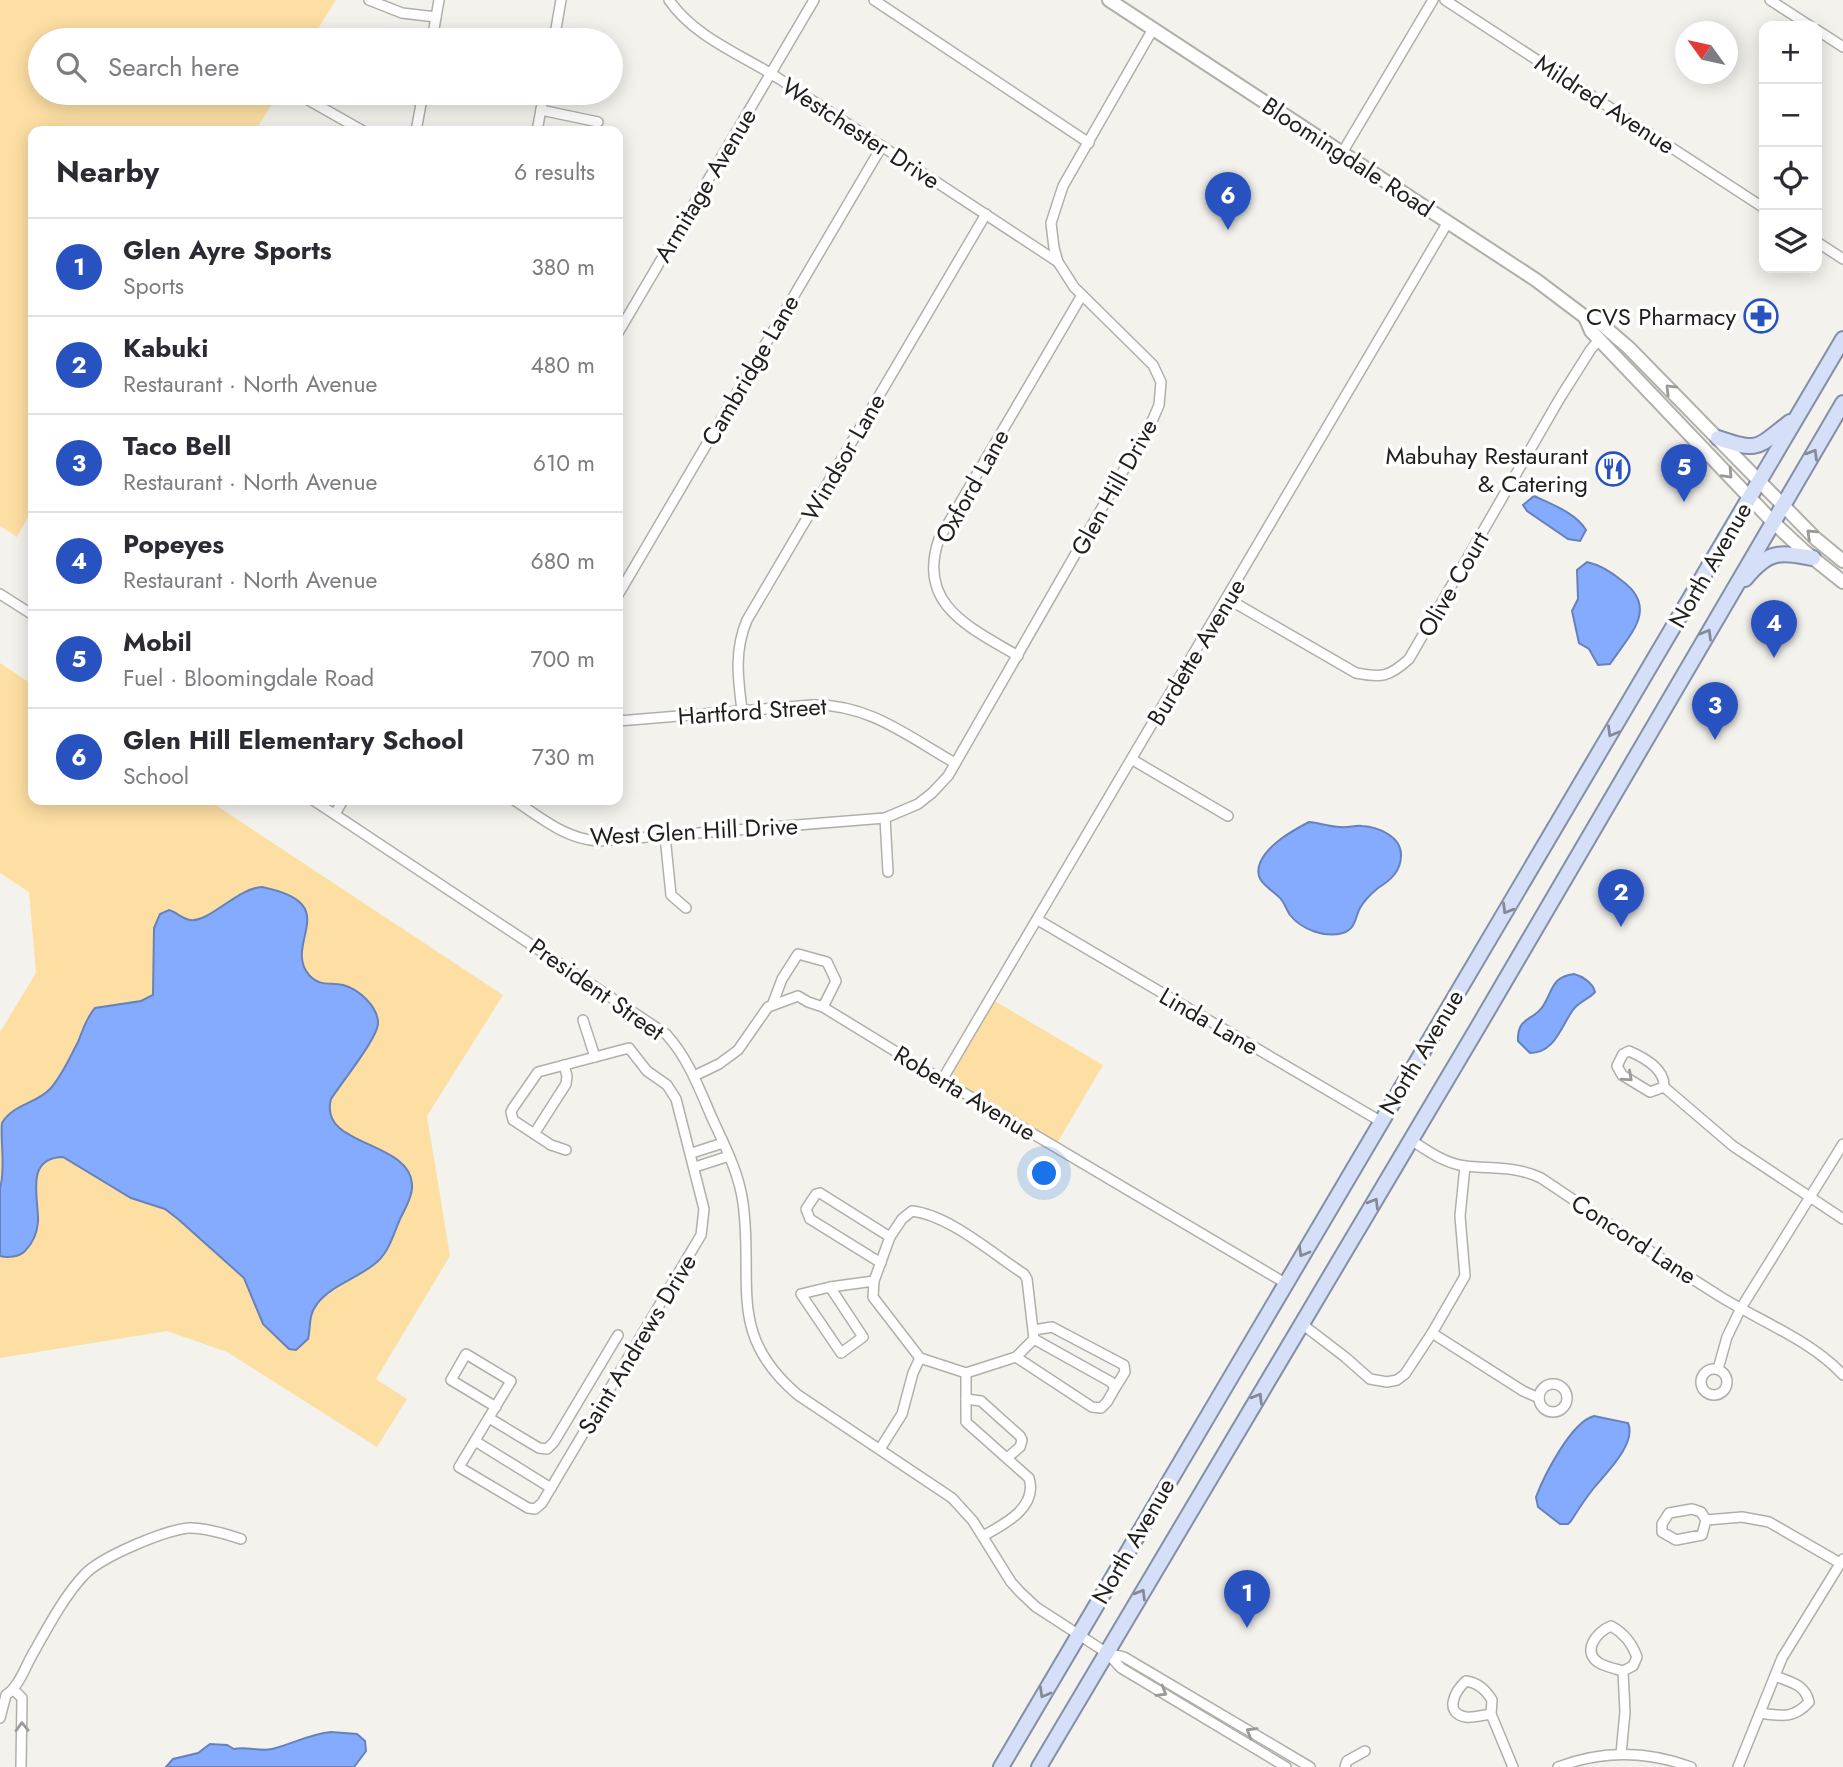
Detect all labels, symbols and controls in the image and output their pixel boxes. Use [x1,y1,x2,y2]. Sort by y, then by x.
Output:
north arrow [1675,21,1738,84]
map controls [1759,21,1822,273]
button: + [1759,21,1822,84]
search box [28,28,623,105]
street label: Mildred Avenue [1528,46,1682,162]
icon: search [52,48,90,86]
text: Search here [108,48,240,86]
street label: Westchester Drive [775,69,947,197]
button: − [1759,84,1822,147]
street label: Bloomingdale Road [1255,88,1441,226]
street label: Armitage Avenue [645,101,765,269]
button: locate [1759,147,1822,210]
text: Nearby [56,150,159,193]
text: 6 results [514,155,595,189]
pin: 6 [1205,172,1251,230]
button: layers [1759,210,1822,273]
text: Glen Ayre Sports [123,231,332,269]
text: 1 [73,250,85,284]
text: 380 m [531,250,595,284]
text: Sports [123,269,184,303]
street label: Cambridge Lane [693,288,807,452]
pharmacy icon: CVS Pharmacy [1742,297,1780,335]
place label: CVS Pharmacy [1586,299,1736,334]
text: Kabuki [123,329,208,367]
text: 2 [71,348,87,382]
text: 480 m [530,348,595,382]
text: Restaurant · North Avenue [123,367,377,401]
one-way arrow [1666,384,1679,397]
street label: Windsor Lane [792,387,894,527]
street label: Glen Hill Drive [1062,412,1166,562]
street label: Oxford Lane [926,423,1018,549]
text: Taco Bell [123,427,231,465]
place label: Mabuhay Restaurant & Catering [1385,438,1588,501]
pin: 5 [1661,444,1707,502]
text: 3 [72,446,86,480]
text: 610 m [533,446,595,480]
one-way arrow [1804,449,1817,462]
restaurant icon: Mabuhay Restaurant & Catering [1594,450,1632,488]
text: Restaurant · North Avenue [123,465,377,499]
one-way arrow [1720,465,1733,478]
street label: North Avenue [1660,496,1760,634]
text: Popeyes [123,525,224,563]
street label: Olive Court [1409,525,1497,643]
one-way arrow [1806,530,1819,543]
text: 4 [71,544,87,578]
text: 680 m [531,544,595,578]
text: Restaurant · North Avenue [123,563,377,597]
street label: Burdette Avenue [1138,572,1254,732]
pin: 4 [1751,600,1797,658]
text: Mobil [123,623,192,661]
one-way arrow [1699,629,1712,642]
text: 5 [72,642,86,676]
text: 700 m [530,642,595,676]
text: Fuel · Bloomingdale Road [123,661,374,695]
pin: 3 [1692,682,1738,740]
street label: Hartford Street [676,688,828,734]
text: Glen Hill Elementary School [123,721,464,759]
one-way arrow [1607,725,1620,738]
text: 6 [71,740,87,774]
text: 730 m [532,740,595,774]
text: School [123,759,189,793]
street label: West Glen Hill Drive [589,808,799,854]
pin: 2 [1598,869,1644,927]
one-way arrow [1502,902,1515,915]
street label: President Street [522,929,672,1049]
street label: Linda Lane [1153,979,1265,1063]
street label: North Avenue [1370,983,1472,1121]
street label: Roberta Avenue [887,1037,1043,1149]
one-way arrow [1620,1069,1633,1081]
your location [1027,1156,1061,1190]
street label: Concord Lane [1564,1185,1704,1293]
one-way arrow [1365,1197,1378,1210]
one-way arrow [1298,1245,1311,1258]
street label: Saint Andrews Drive [569,1247,705,1441]
one-way arrow [1249,1393,1262,1406]
street label: North Avenue [1083,1472,1183,1610]
pin: 1 [1224,1570,1270,1628]
one-way arrow [1133,1589,1146,1602]
one-way arrow [1154,1684,1167,1697]
one-way arrow [1039,1686,1052,1699]
one-way arrow [15,1721,30,1732]
one-way arrow [1245,1727,1258,1740]

